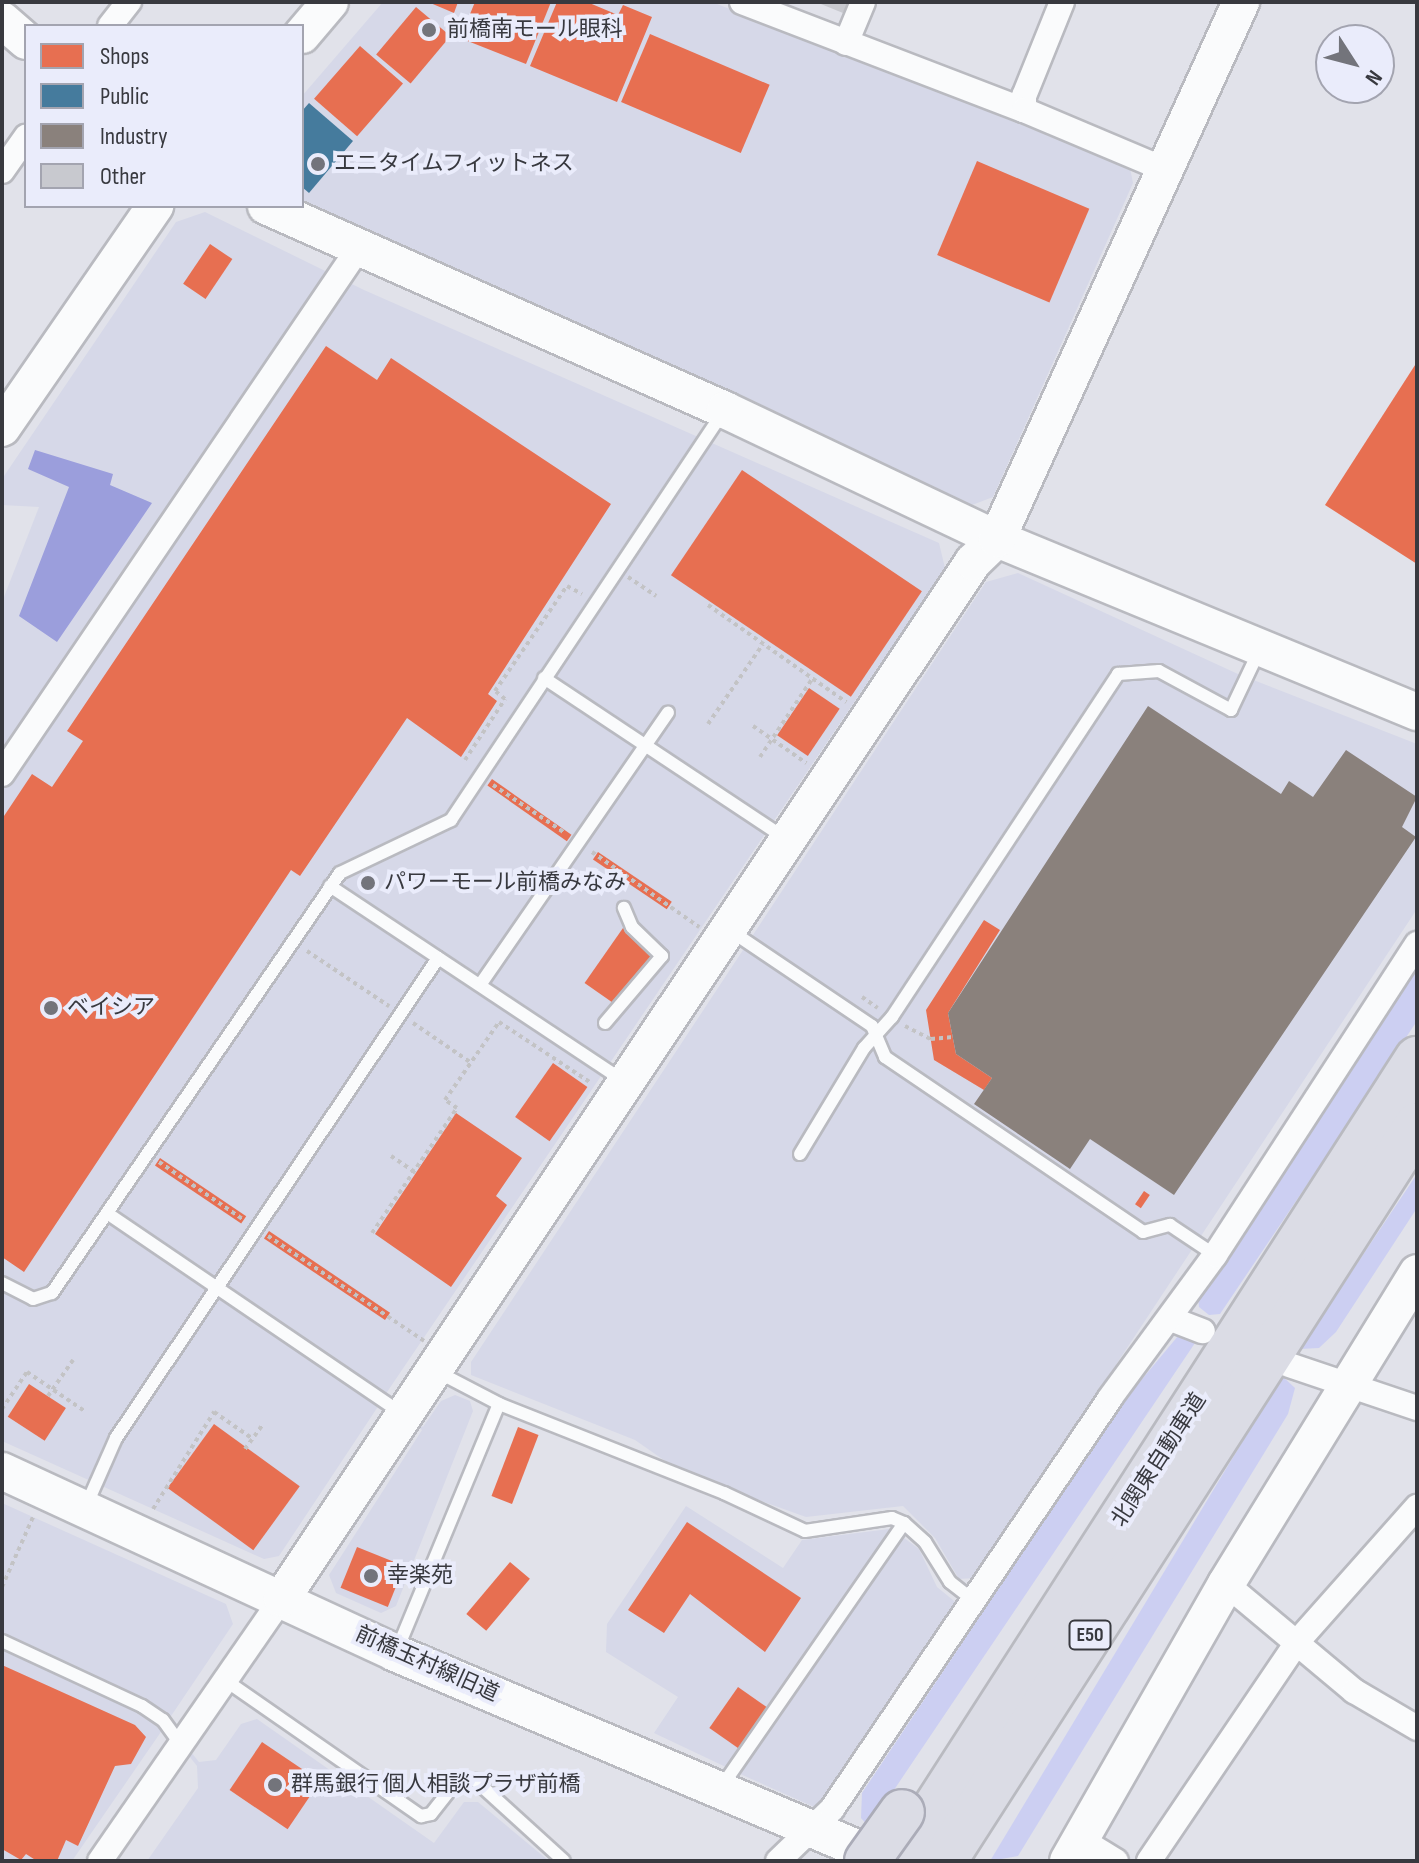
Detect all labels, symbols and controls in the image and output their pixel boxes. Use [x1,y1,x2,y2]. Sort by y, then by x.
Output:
place label: 前橋南モール眼科 [447,17,623,43]
marker: 前橋南モール眼科 [418,19,440,41]
legend [24,24,304,208]
north arrow [1315,24,1395,104]
text: Shops [100,42,149,71]
text: N [1359,65,1388,90]
text: Public [100,82,149,111]
text: Industry [100,122,167,151]
place label: エニタイムフィットネス [334,151,576,177]
marker: エニタイムフィットネス [309,155,327,173]
text: Other [100,162,146,191]
place label: パワーモール前橋みなみ [384,870,626,896]
marker: パワーモール前橋みなみ [359,874,377,892]
place label: ベイシア [67,995,155,1021]
marker: ベイシア [42,999,60,1017]
street label: 北関東自動車道 [1106,1388,1212,1532]
place label: 幸楽苑 [387,1563,453,1589]
marker: 幸楽苑 [362,1567,380,1585]
road number: E50 [1068,1619,1112,1651]
street label: 前橋玉村線旧道 [351,1621,503,1707]
place label: 群馬銀行 個人相談プラザ前橋 [291,1772,580,1798]
marker: 群馬銀行 個人相談プラザ前橋 [266,1776,284,1794]

